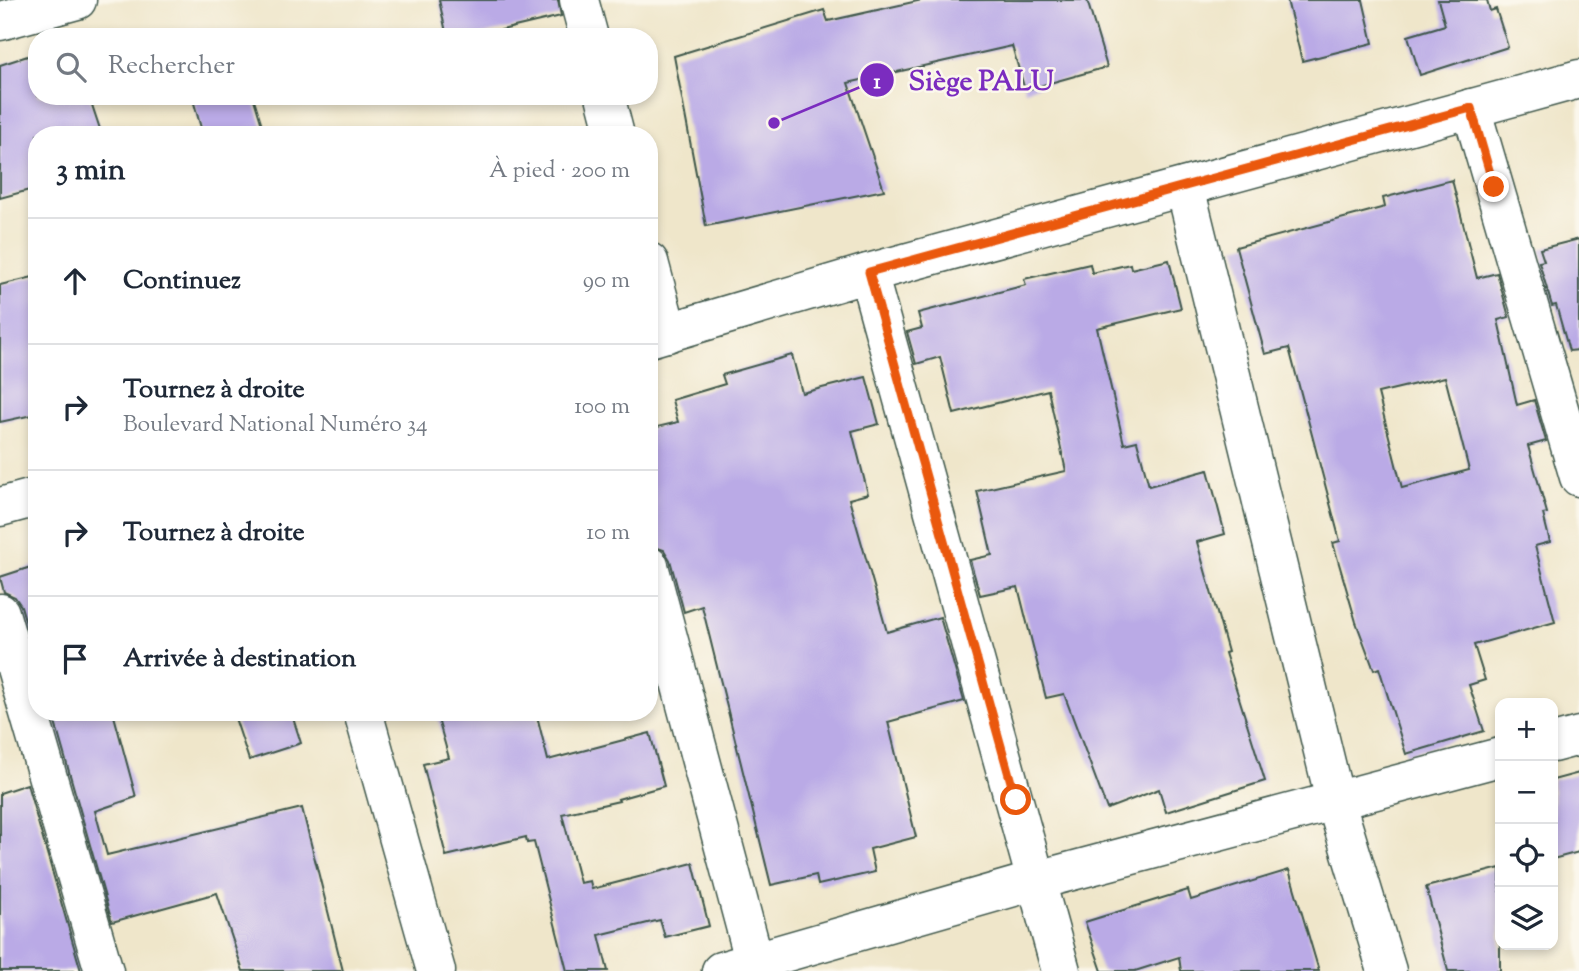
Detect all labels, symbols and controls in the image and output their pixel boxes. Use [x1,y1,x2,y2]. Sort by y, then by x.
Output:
search box [28,28,658,105]
icon: search [52,48,90,86]
text: Rechercher [108,48,235,85]
callout: Siège PALU [860,56,1068,105]
text: Siège PALU [909,63,1054,103]
text: 1 [873,68,881,98]
text: 3 min [56,150,126,193]
text: À pied · 200 m [489,155,630,188]
route end [1478,171,1509,202]
icon: ahead [56,262,94,300]
text: Continuez [123,263,241,300]
text: 90 m [583,265,630,298]
text: Tournez à droite [123,372,305,409]
icon: right [56,388,94,426]
text: 100 m [574,391,630,424]
text: Boulevard National Numéro 34 [123,409,428,442]
icon: right [56,514,94,552]
text: Tournez à droite [123,515,305,552]
text: 10 m [586,517,630,550]
icon: arrive [56,640,94,678]
text: Arrivée à destination [123,641,356,678]
map controls [1495,698,1558,950]
button: + [1495,698,1558,761]
button: − [1495,761,1558,824]
route start [1000,784,1031,815]
button: locate [1495,824,1558,887]
button: layers [1495,887,1558,950]

